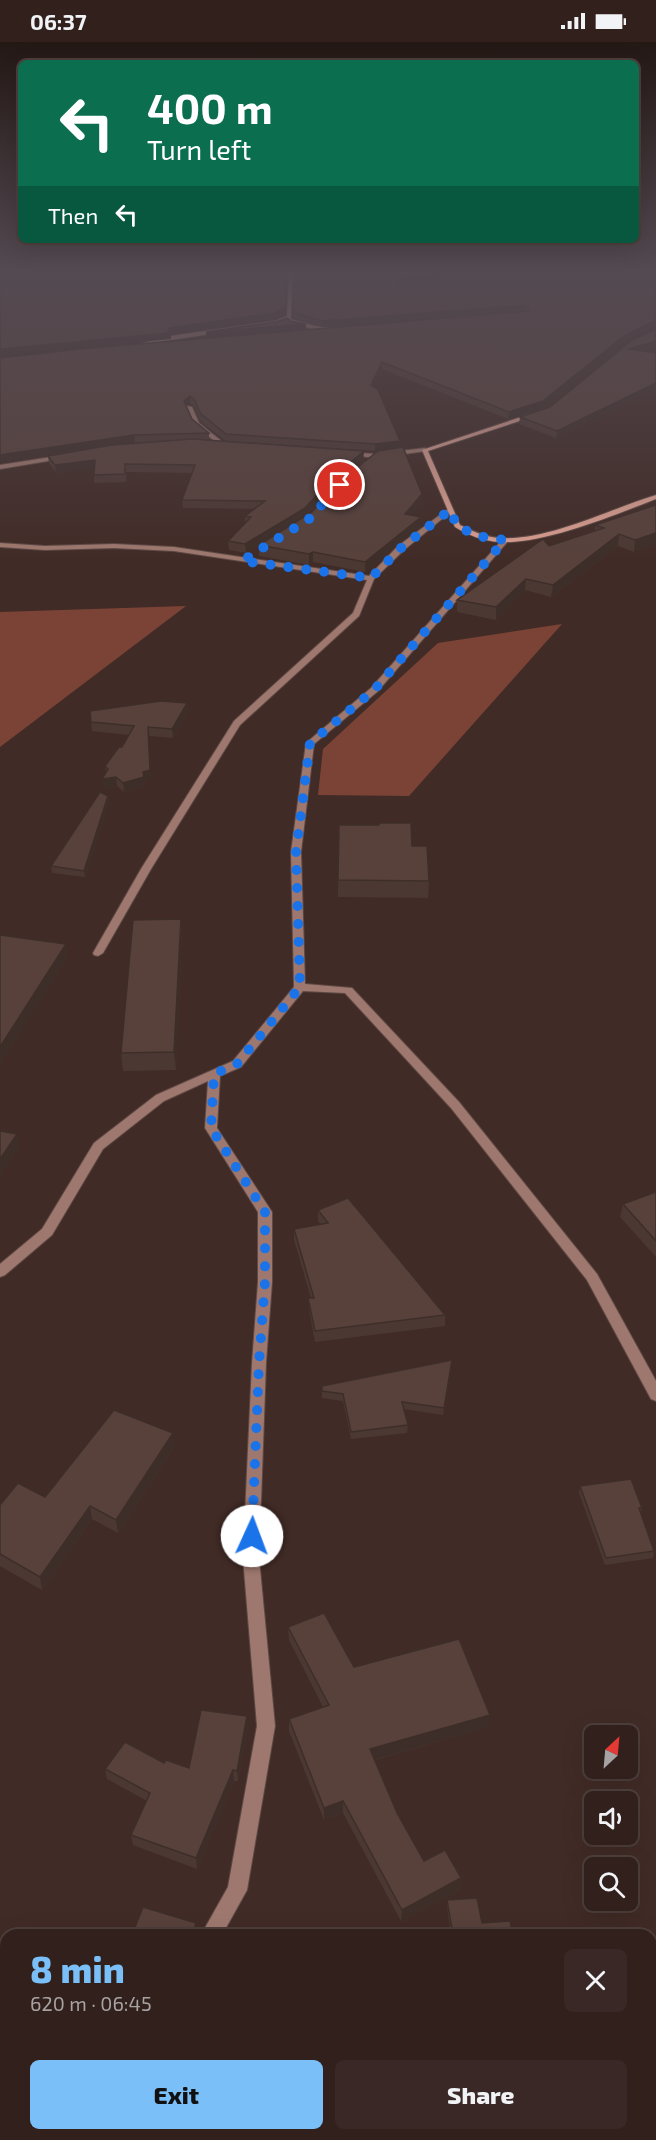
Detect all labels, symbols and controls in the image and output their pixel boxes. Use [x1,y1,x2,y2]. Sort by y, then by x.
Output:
text: 06:37 [30,8,87,34]
text: 400 m [147,82,273,132]
icon: left [48,84,126,162]
text: Turn left [147,133,251,165]
icon: left [110,198,143,231]
text: Then [48,202,98,228]
pin [314,459,365,510]
icon: arrive [323,468,356,501]
position arrow [220,1504,284,1568]
north arrow [584,1725,638,1779]
map controls [584,1725,638,1911]
button: sound [584,1791,638,1845]
button: search [584,1857,638,1911]
text: 8 min [30,1947,125,1990]
button: close [564,1949,627,2012]
text: 620 m · 06:45 [30,1991,152,2015]
button: Exit [30,2060,323,2129]
button: Share [335,2060,627,2129]

